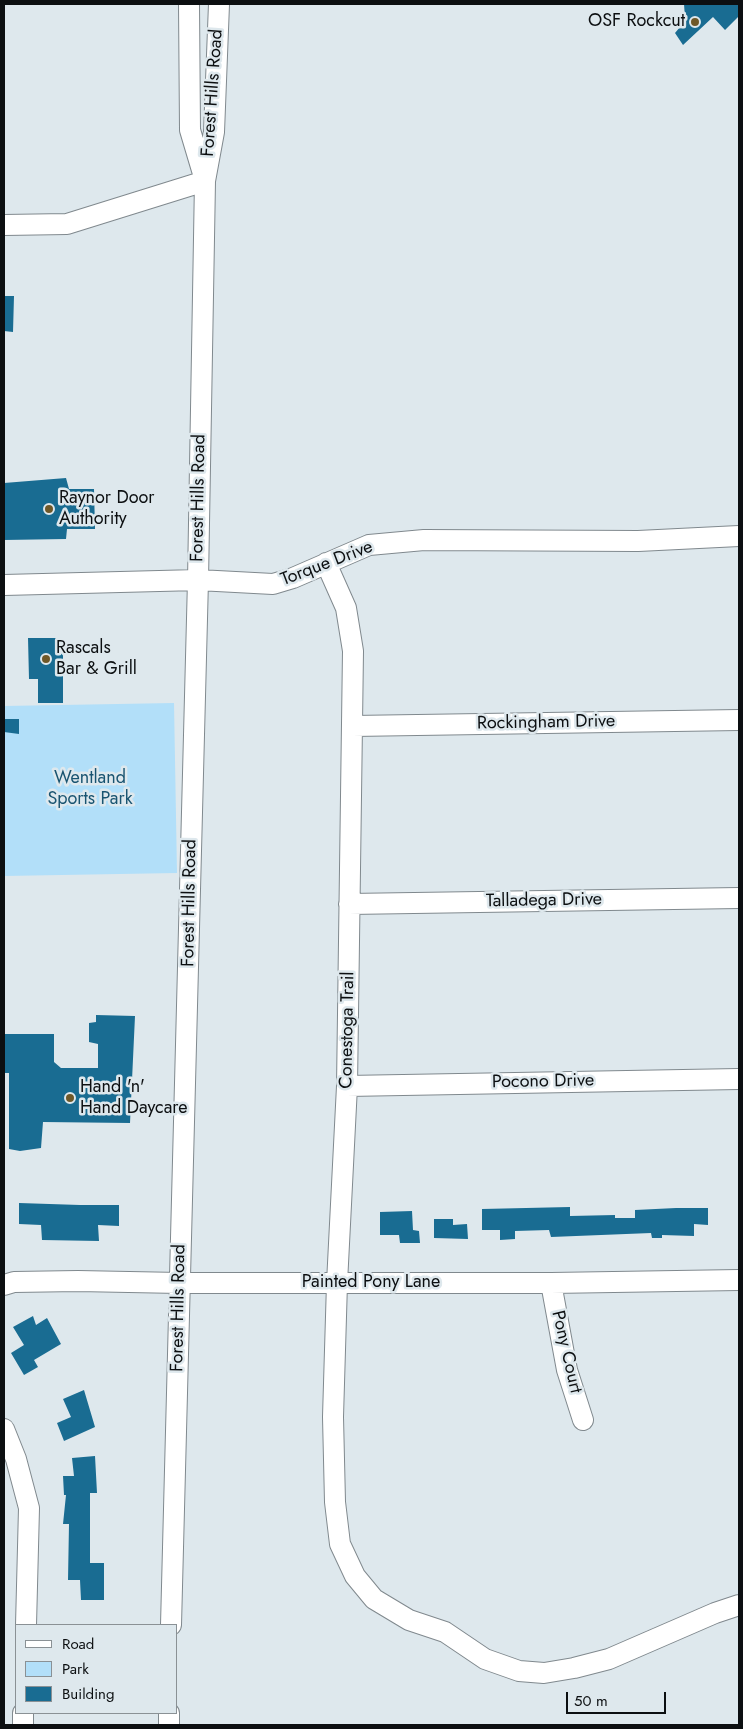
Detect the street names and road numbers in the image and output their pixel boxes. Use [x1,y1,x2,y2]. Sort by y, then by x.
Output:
street label: Forest Hills Road [198,29,228,157]
street label: Forest Hills Road [187,434,211,562]
street label: Torque Drive [278,537,376,591]
street label: Rockingham Drive [477,711,615,735]
street label: Forest Hills Road [178,839,202,967]
street label: Talladega Drive [486,889,602,913]
street label: Conestoga Trail [336,971,360,1089]
street label: Pocono Drive [492,1070,594,1094]
street label: Forest Hills Road [167,1244,191,1372]
street label: Painted Pony Lane [302,1272,440,1294]
street label: Pony Court [546,1309,586,1395]

